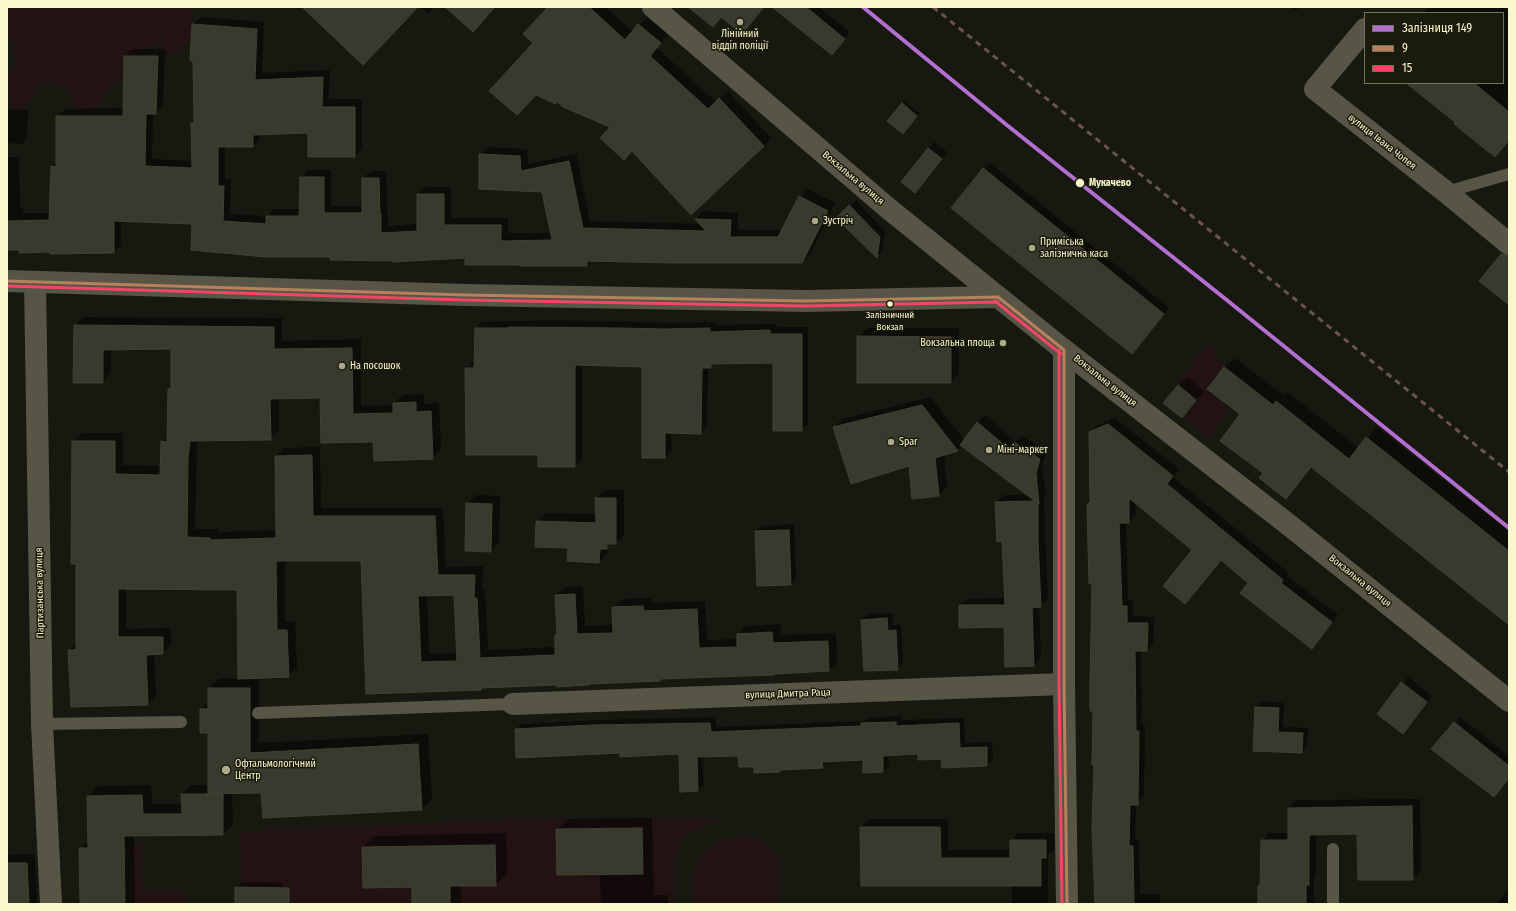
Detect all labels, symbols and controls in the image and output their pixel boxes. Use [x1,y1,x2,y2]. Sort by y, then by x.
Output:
legend [1364,12,1504,84]
marker: Лінійний відділ поліції [735,17,745,27]
text: Залізниця 149 [1402,21,1472,35]
place label: Лінійний відділ поліції [712,28,768,52]
text: 9 [1402,41,1408,55]
text: 15 [1402,61,1412,75]
street label: вулиця Івана Чопея [1346,112,1418,172]
street label: Вокзальна вулиця [820,149,886,207]
marker: Мукачево [1074,177,1086,189]
place label: Мукачево [1089,177,1131,189]
place label: Зустріч [823,215,853,227]
marker: Зустріч [810,216,820,226]
place label: Приміська залізнична каса [1040,236,1108,260]
marker: Приміська залізнична каса [1027,243,1037,253]
marker: Залізничний Вокзал [885,299,895,309]
place label: Залізничний Вокзал [866,310,914,331]
place label: Вокзальна площа [920,337,995,349]
marker: Вокзальна площа [998,338,1008,348]
street label: Вокзальна вулиця [1071,353,1139,409]
place label: На посошок [350,360,400,372]
marker: На посошок [337,361,347,371]
place label: Spar [899,436,918,448]
marker: Spar [886,437,896,447]
place label: Міні-маркет [997,444,1048,456]
marker: Міні-маркет [984,445,994,455]
street label: Партизанська вулиця [33,548,47,638]
street label: Вокзальна вулиця [1326,552,1394,610]
street label: вулиця Дмитра Раца [745,687,831,701]
place label: Офтальмологічний Центр [235,758,316,782]
marker: Офтальмологічний Центр [220,764,232,776]

